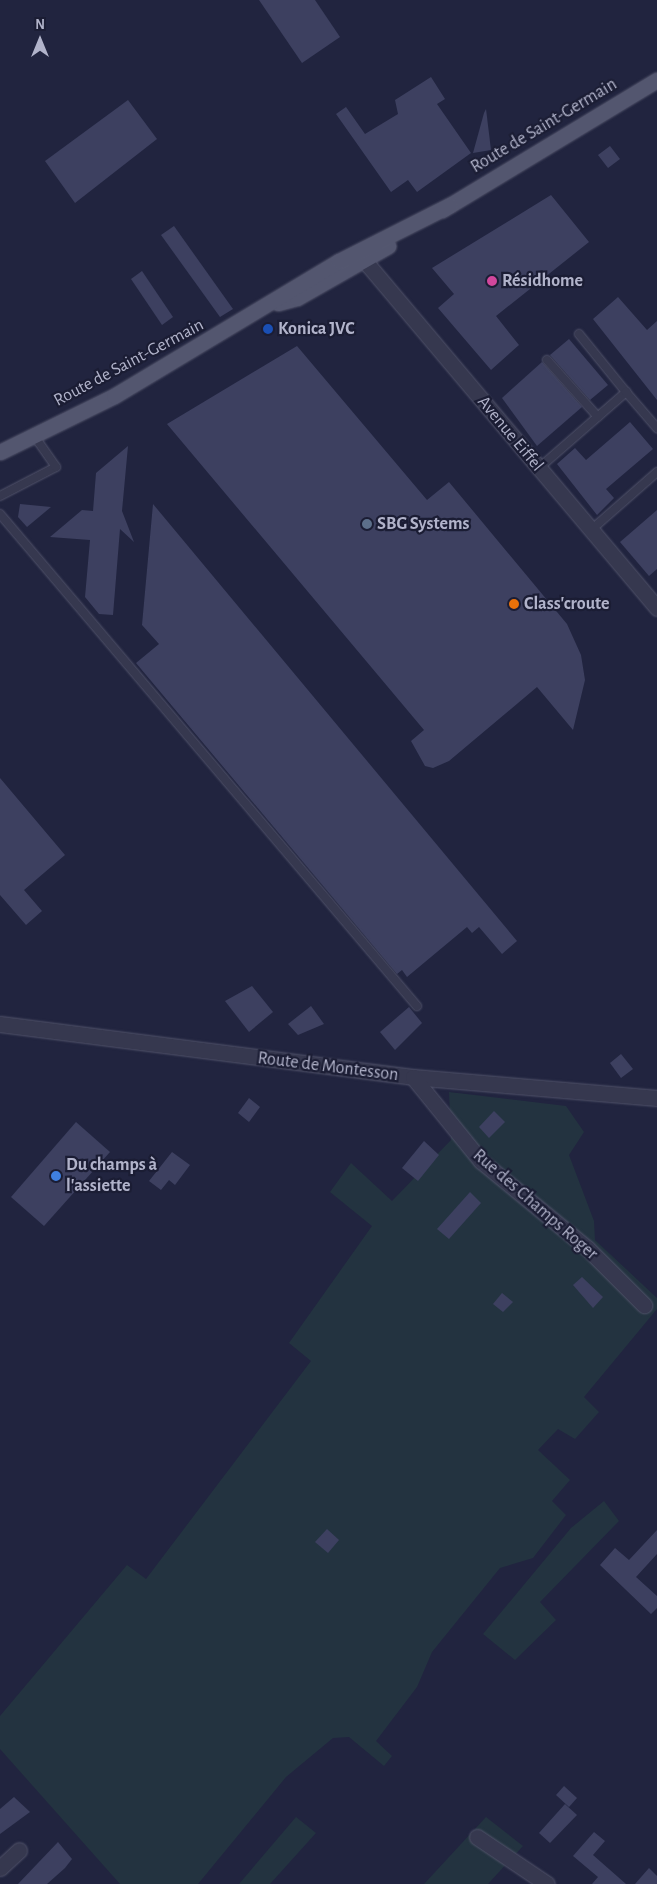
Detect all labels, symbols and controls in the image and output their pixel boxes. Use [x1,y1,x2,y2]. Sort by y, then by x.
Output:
north arrow [15,15,65,65]
text: N [35,18,45,32]
street label: Route de Saint-Germain [467,74,621,178]
place label: Résidhome [502,270,583,292]
marker: Résidhome [486,275,498,287]
street label: Route de Saint-Germain [50,314,208,412]
place label: Konica JVC [278,318,355,340]
marker: Konica JVC [262,323,274,335]
street label: Avenue Eiffel [472,392,548,476]
place label: SBG Systems [377,513,469,535]
marker: SBG Systems [361,518,373,530]
place label: Class'croute [524,593,610,615]
marker: Class'croute [508,598,520,610]
street label: Route de Montesson [256,1048,400,1086]
street label: Rue des Champs Roger [468,1145,602,1265]
place label: Du champs à l'assiette [66,1155,157,1198]
marker: Du champs à l'assiette [50,1170,62,1182]

